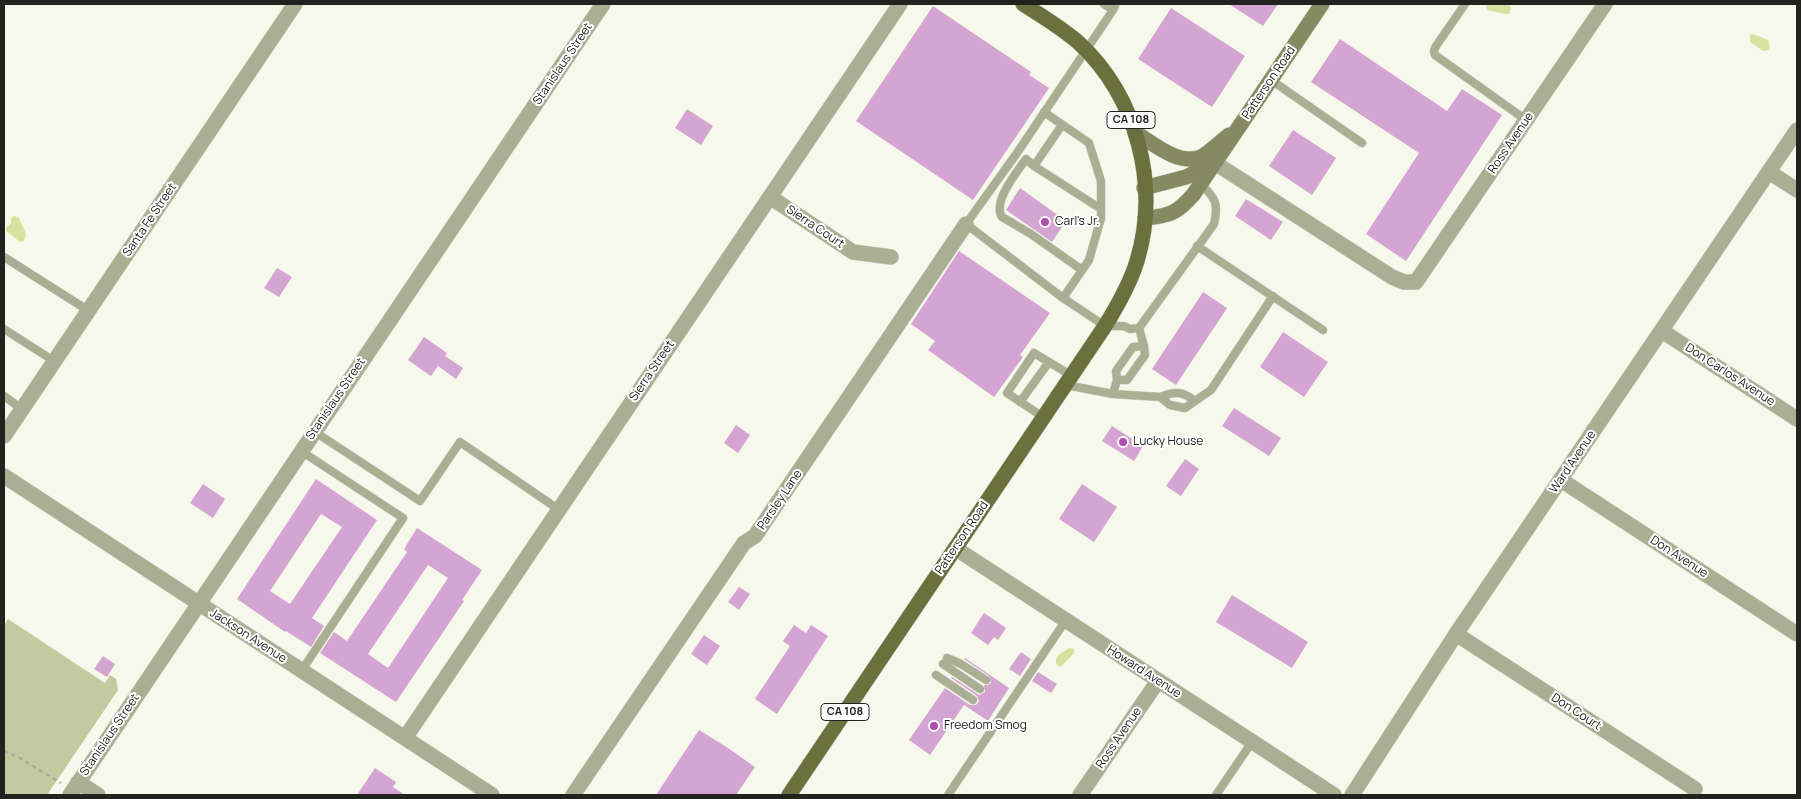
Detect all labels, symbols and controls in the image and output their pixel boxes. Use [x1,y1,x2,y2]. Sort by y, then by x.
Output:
street label: Stanislaus Street [530,20,596,108]
street label: Patterson Road [1239,44,1299,122]
street label: Ross Avenue [1485,110,1537,176]
road number: CA 108 [1107,112,1155,128]
street label: Santa Fe Street [120,180,180,260]
street label: Sierra Court [783,202,847,252]
place label: Carl's Jr. [1055,215,1099,229]
marker: Carl's Jr. [1039,216,1051,228]
street label: Sierra Street [626,338,678,404]
street label: Don Carlos Avenue [1683,341,1777,409]
street label: Stanislaus Street [303,355,369,443]
street label: Ward Avenue [1547,428,1599,496]
place label: Lucky House [1133,435,1203,449]
marker: Lucky House [1117,436,1129,448]
street label: Parsley Lane [755,467,805,533]
street label: Patterson Road [932,499,992,577]
street label: Don Avenue [1648,533,1710,581]
street label: Jackson Avenue [207,606,289,666]
street label: Howard Avenue [1104,643,1184,701]
street label: Stanislaus Street [77,691,143,779]
street label: Don Court [1548,691,1604,733]
road number: CA 108 [821,704,869,720]
street label: Ross Avenue [1093,705,1145,771]
place label: Freedom Smog [944,719,1027,733]
marker: Freedom Smog [928,720,940,732]

